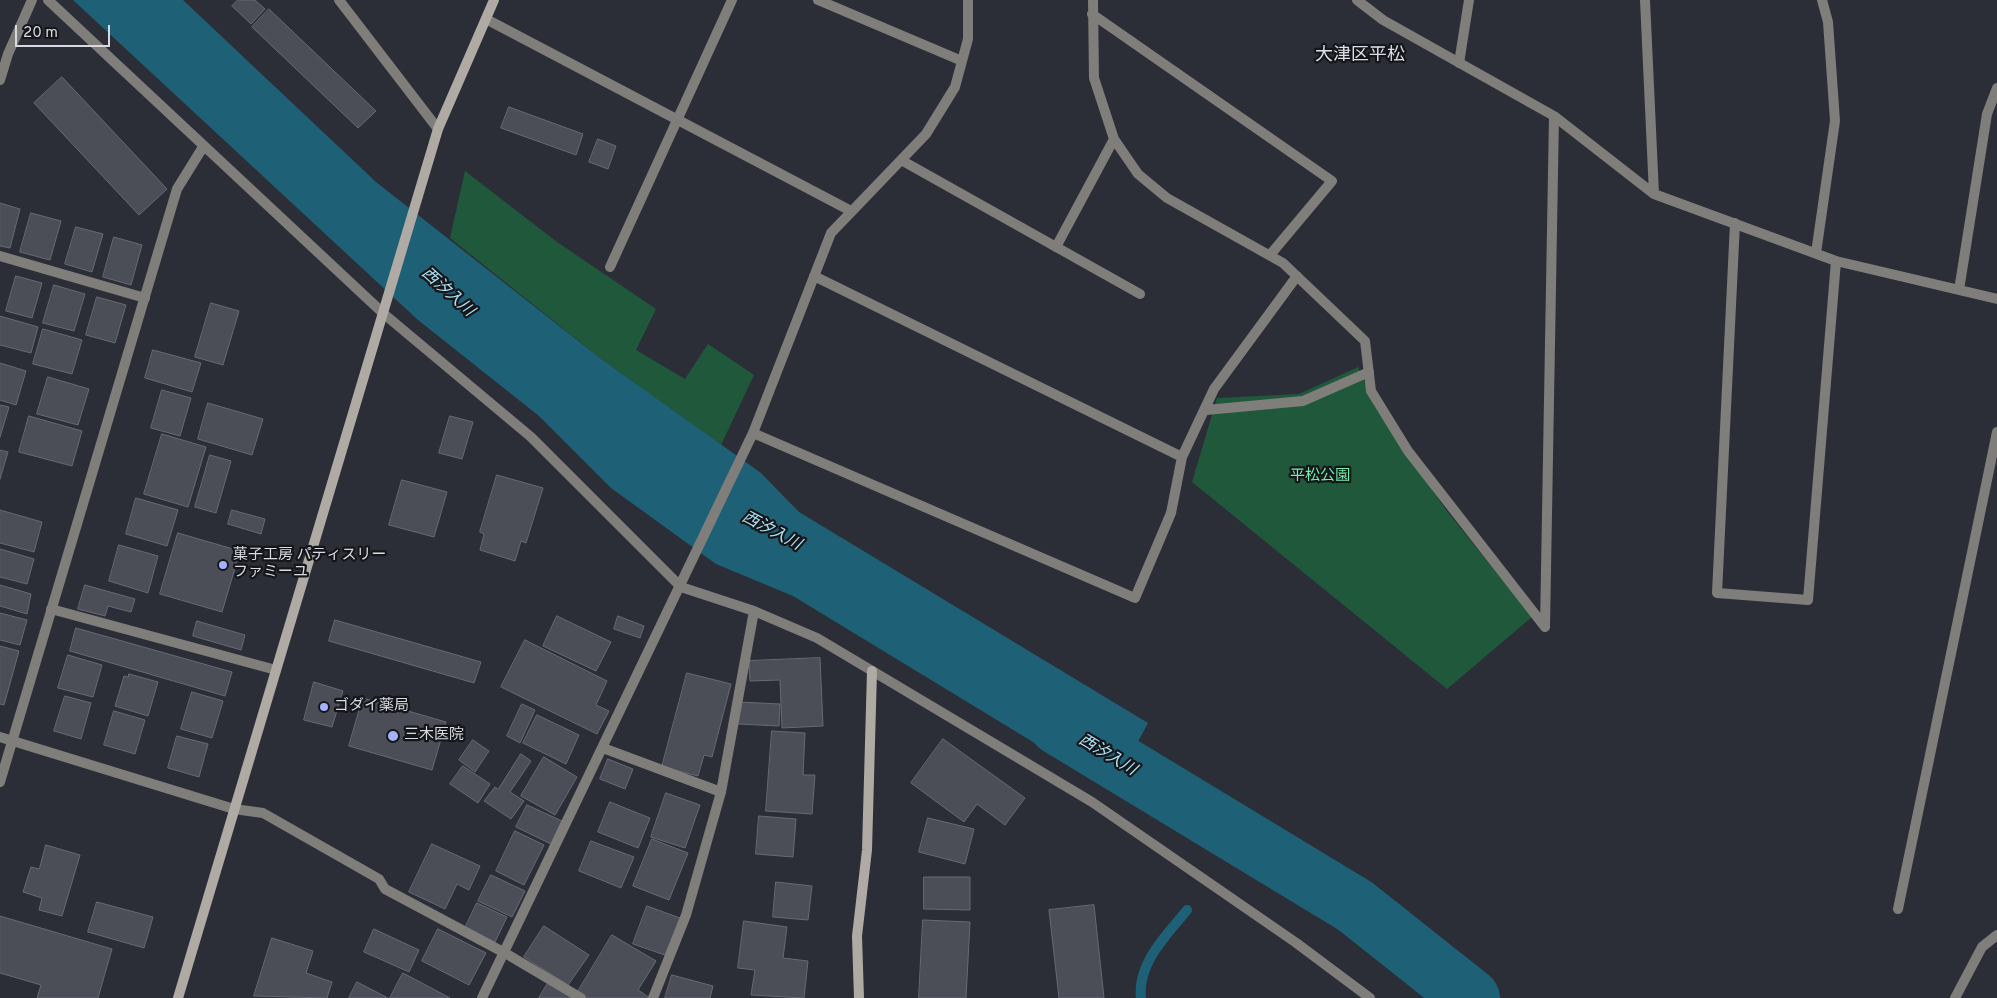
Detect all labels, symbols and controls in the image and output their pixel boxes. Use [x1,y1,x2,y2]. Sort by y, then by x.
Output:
scale bar [18,15,112,47]
text: 20 m [23,24,58,43]
district label: 大津区平松 [1315,45,1405,67]
water label: 西汐入川 [417,264,477,322]
park label: 平松公園 [1290,468,1350,486]
water label: 西汐入川 [738,509,804,555]
place label: 菓子工房 パティスリー ファミーユ [233,547,387,582]
marker: 菓子工房 パティスリー ファミーユ [217,559,229,571]
place label: ゴダイ薬局 [334,698,409,716]
marker: ゴダイ薬局 [318,701,330,713]
place label: 三木医院 [404,727,464,745]
marker: 三木医院 [386,729,400,743]
water label: 西汐入川 [1075,731,1139,781]

